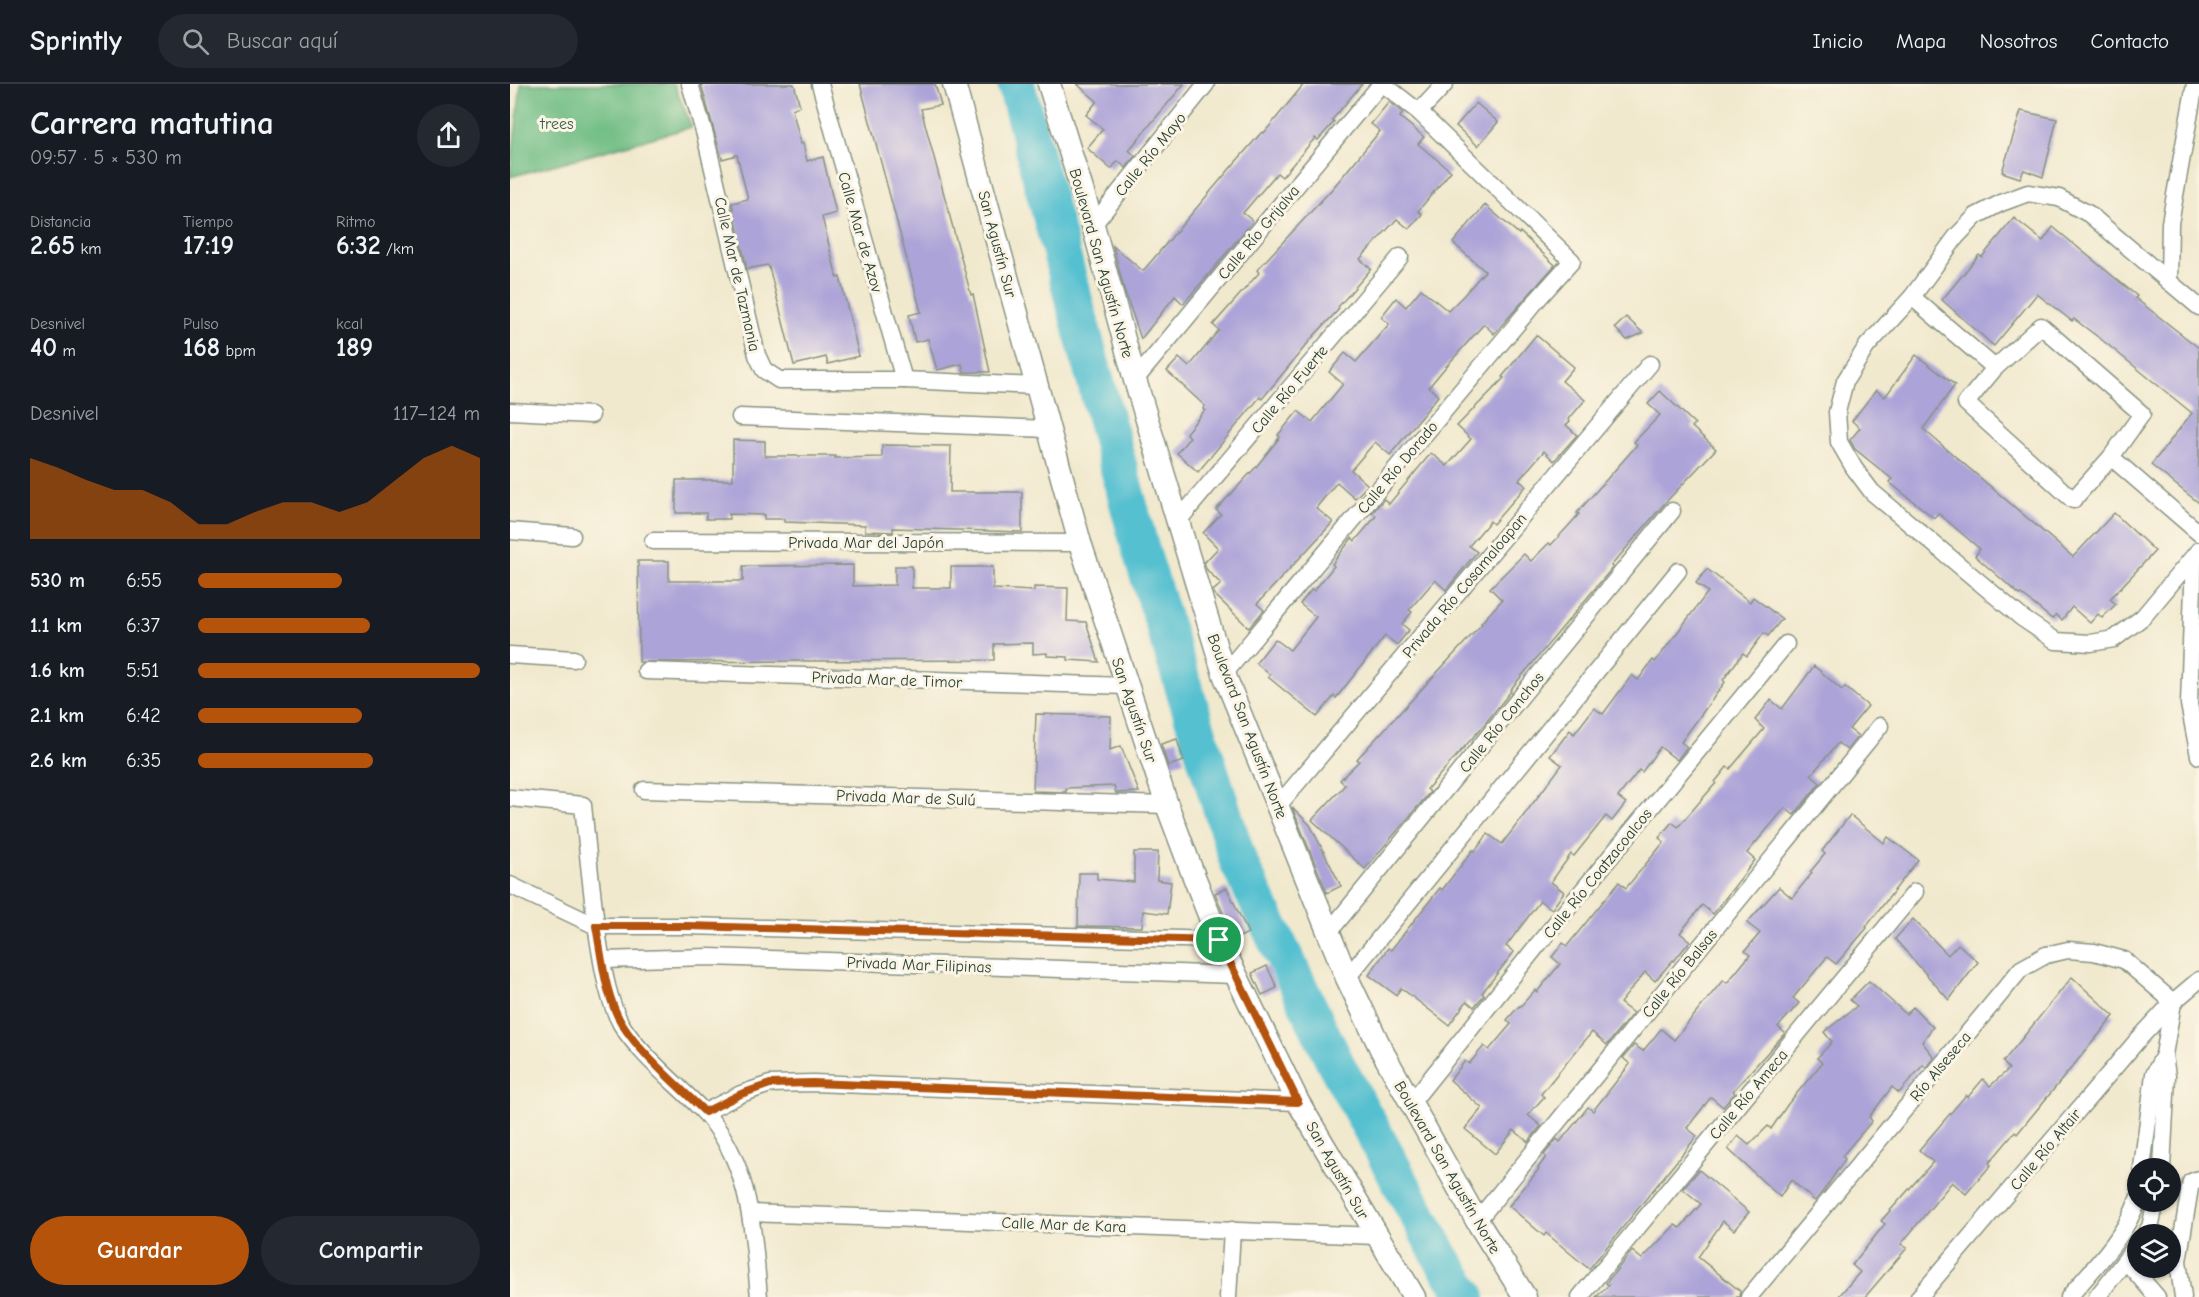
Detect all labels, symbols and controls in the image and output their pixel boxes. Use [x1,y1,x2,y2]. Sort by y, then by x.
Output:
search box [158,14,578,68]
text: Sprintly [30,25,122,57]
icon: search [179,25,212,58]
text: Buscar aquí [227,28,338,54]
text: Inicio [1812,29,1863,53]
text: Mapa [1896,29,1946,53]
text: Nosotros [1979,29,2058,53]
text: Contacto [2091,29,2169,53]
text: Carrera matutina [30,104,274,142]
button: share [417,104,480,167]
street label: Calle Río Mayo [1112,109,1190,200]
park label: trees [539,115,574,133]
text: 09:57 · 5 × 530 m [30,146,182,169]
street label: Boulevard San Agustín Norte [1065,167,1137,360]
street label: Calle Mar de Azov [834,170,886,295]
street label: Calle Río Grijalva [1214,182,1303,283]
street label: San Agustín Sur [974,189,1020,300]
street label: Calle Mar de Tazmania [710,195,764,353]
text: Distancia [30,213,91,231]
text: Tiempo [183,213,233,231]
text: Ritmo [336,213,375,231]
text: 2.65 [30,231,75,261]
text: 17:19 [183,231,234,261]
text: 6:32 [336,231,381,261]
text: km [75,240,101,258]
text: /km [381,240,414,258]
text: Desnivel [30,315,85,333]
text: Pulso [183,315,219,333]
text: kcal [336,315,363,333]
text: 40 [30,333,57,363]
text: 168 [183,333,220,363]
text: 189 [336,333,373,363]
text: m [57,342,76,360]
text: bpm [220,342,256,360]
street label: Calle Río Fuerte [1248,342,1332,437]
text: Desnivel [30,402,99,425]
text: 117–124 m [393,402,480,425]
street label: Calle Río Dorado [1354,418,1442,518]
street label: Privada Río Cosamaloapan [1399,510,1530,662]
street label: Privada Mar del Japón [788,534,944,552]
text: 530 m [30,569,85,592]
text: 6:55 [126,569,162,592]
text: 1.1 km [30,614,82,637]
text: 6:37 [126,614,160,637]
street label: Boulevard San Agustín Norte [1204,632,1291,821]
street label: San Agustín Sur [1108,656,1161,766]
text: 1.6 km [30,659,85,682]
text: 5:51 [126,659,159,682]
street label: Privada Mar de Timor [811,668,963,692]
street label: Calle Río Conchos [1456,669,1548,776]
text: 2.1 km [30,704,84,727]
text: 6:42 [126,704,161,727]
text: 2.6 km [30,749,87,772]
text: 6:35 [126,749,161,772]
street label: Privada Mar de Sulú [836,787,976,809]
street label: Calle Río Coatzacoalcos [1540,805,1656,942]
pin [1193,914,1244,965]
icon: arrive [1202,923,1235,956]
street label: Calle Río Balsas [1639,925,1721,1022]
street label: Privada Mar Filipinas [846,953,992,977]
street label: Río Alseseca [1907,1028,1975,1105]
street label: Calle Río Ameca [1706,1046,1792,1143]
street label: Boulevard San Agustín Norte [1390,1078,1504,1257]
street label: Calle Río Altair [2007,1105,2085,1194]
street label: San Agustín Sur [1302,1119,1373,1223]
map controls [2127,1158,2181,1278]
button: locate [2127,1158,2181,1212]
street label: Calle Mar de Kara [1001,1214,1127,1236]
button: Guardar [30,1216,249,1285]
button: Compartir [261,1216,480,1285]
button: layers [2127,1224,2181,1278]

